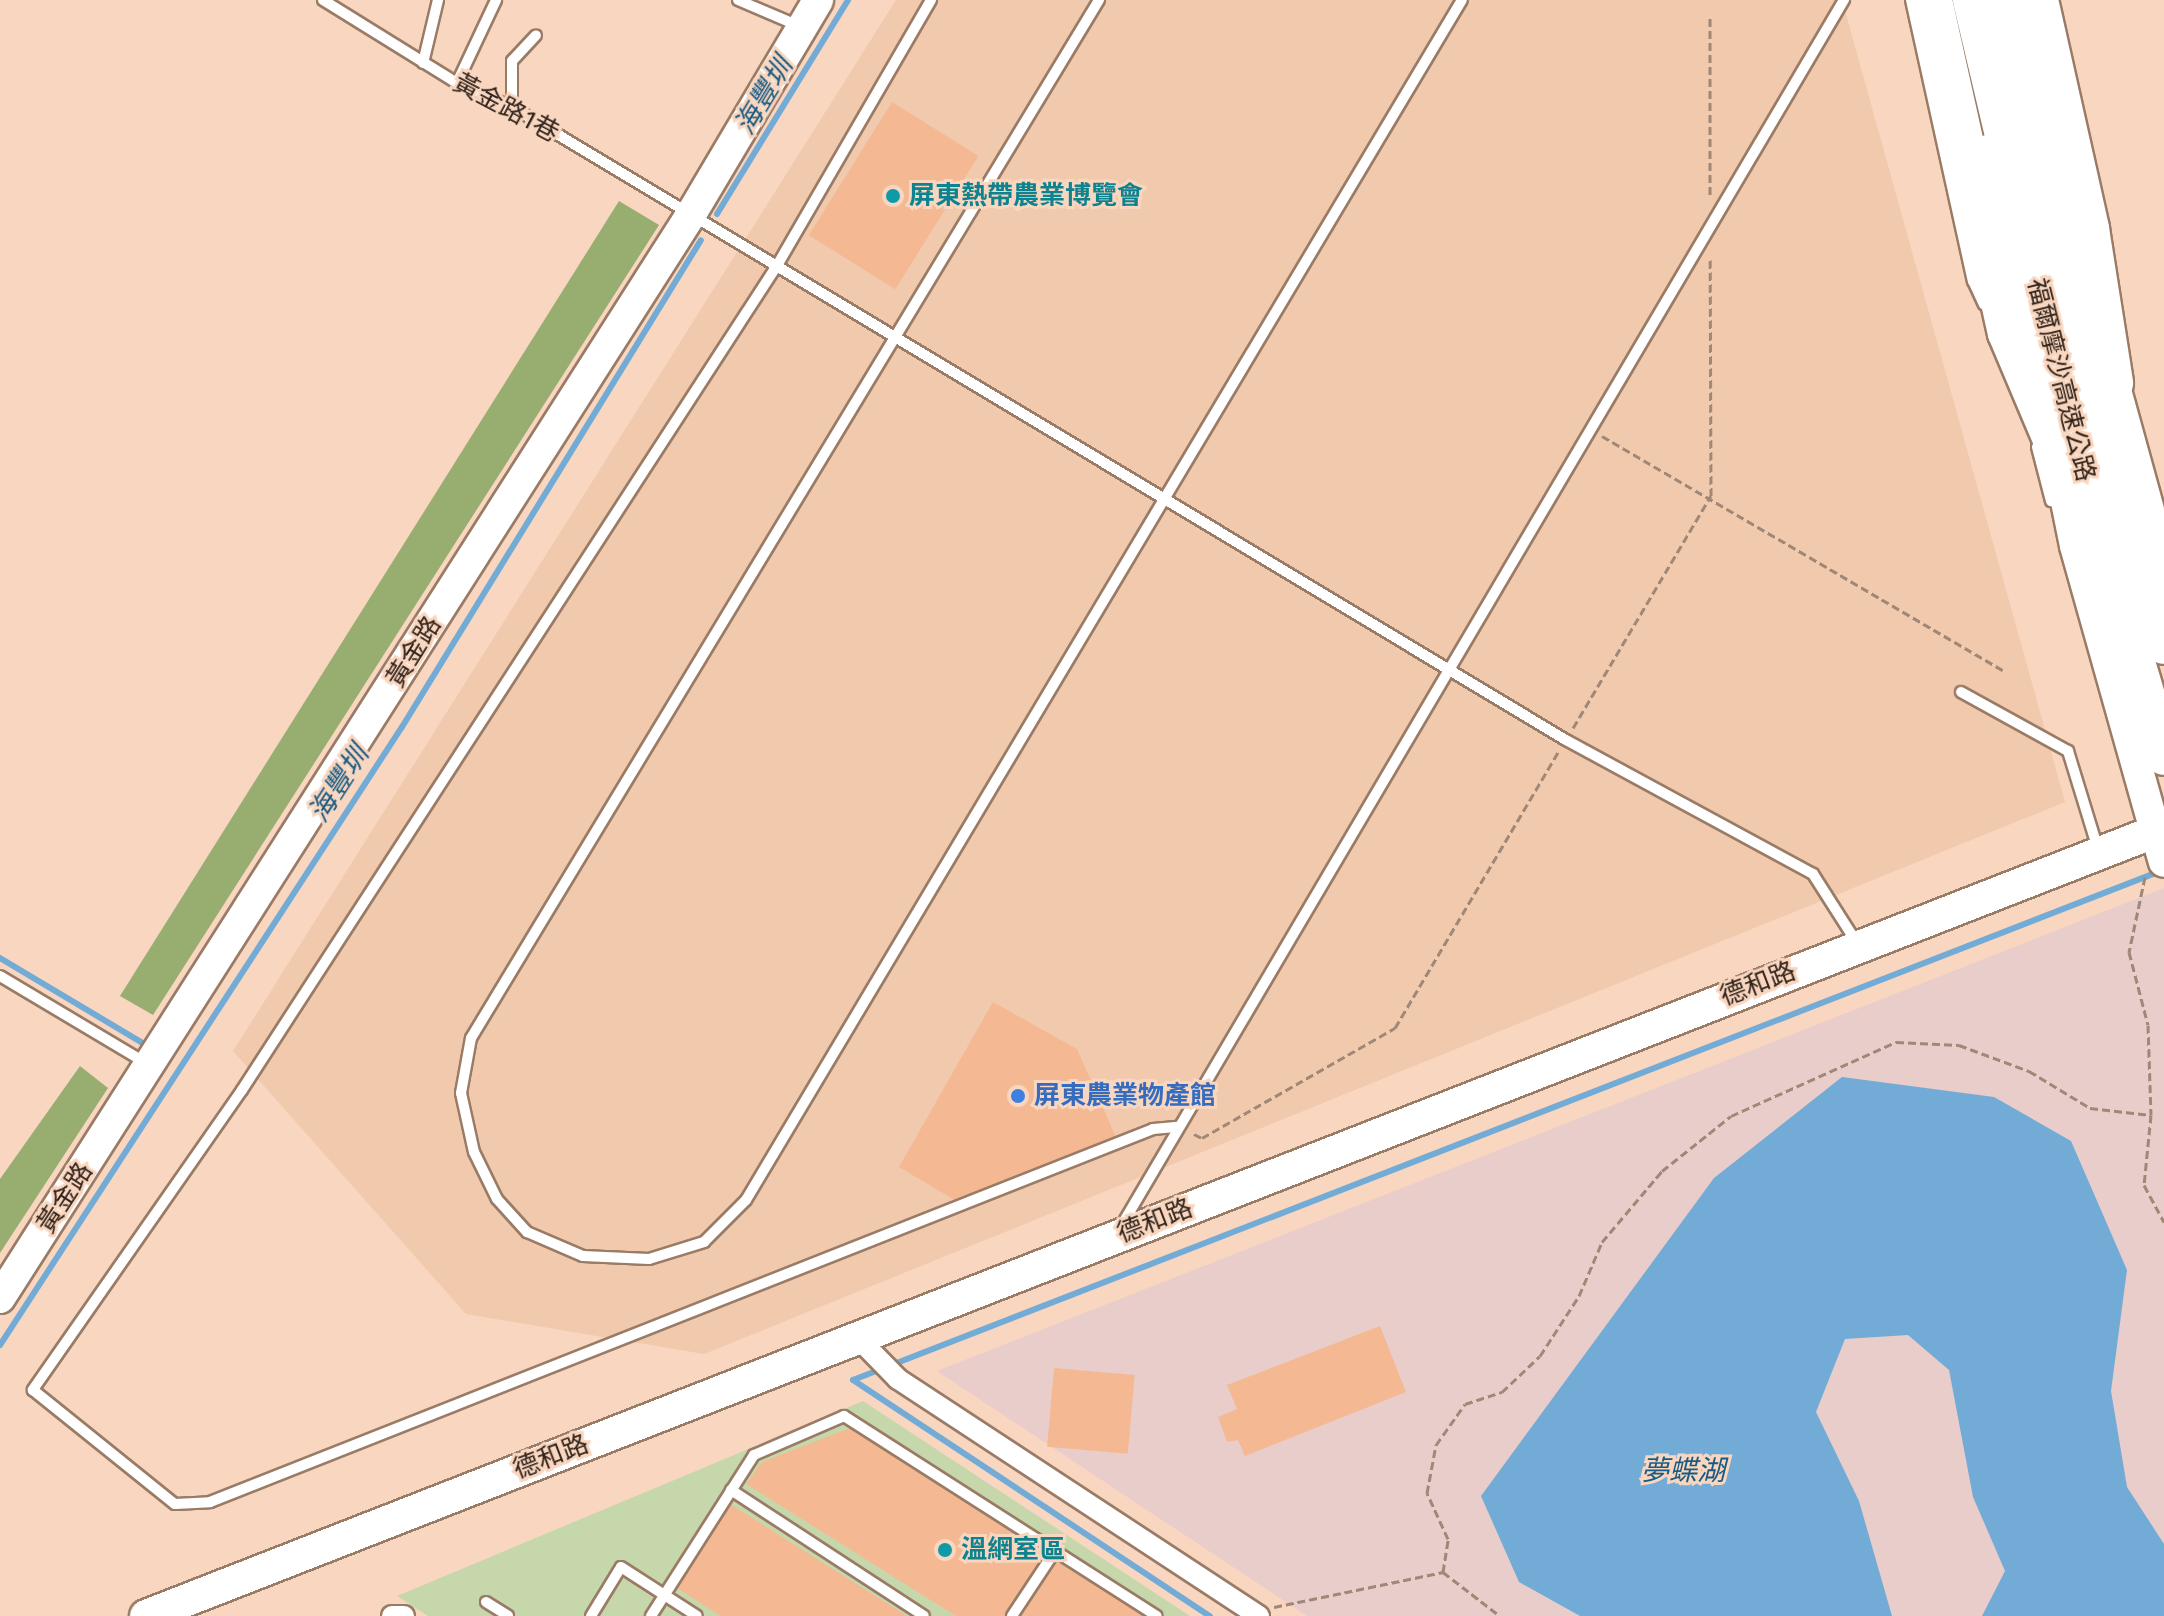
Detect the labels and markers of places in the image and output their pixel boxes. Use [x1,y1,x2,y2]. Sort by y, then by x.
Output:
place label: 屏東熱帶農業博覽會 [909,180,1143,212]
marker: 屏東熱帶農業博覽會 [884,187,902,205]
place label: 屏東農業物產館 [1034,1080,1216,1112]
marker: 屏東農業物產館 [1009,1087,1027,1105]
place label: 溫網室區 [961,1534,1065,1566]
marker: 溫網室區 [936,1541,954,1559]

